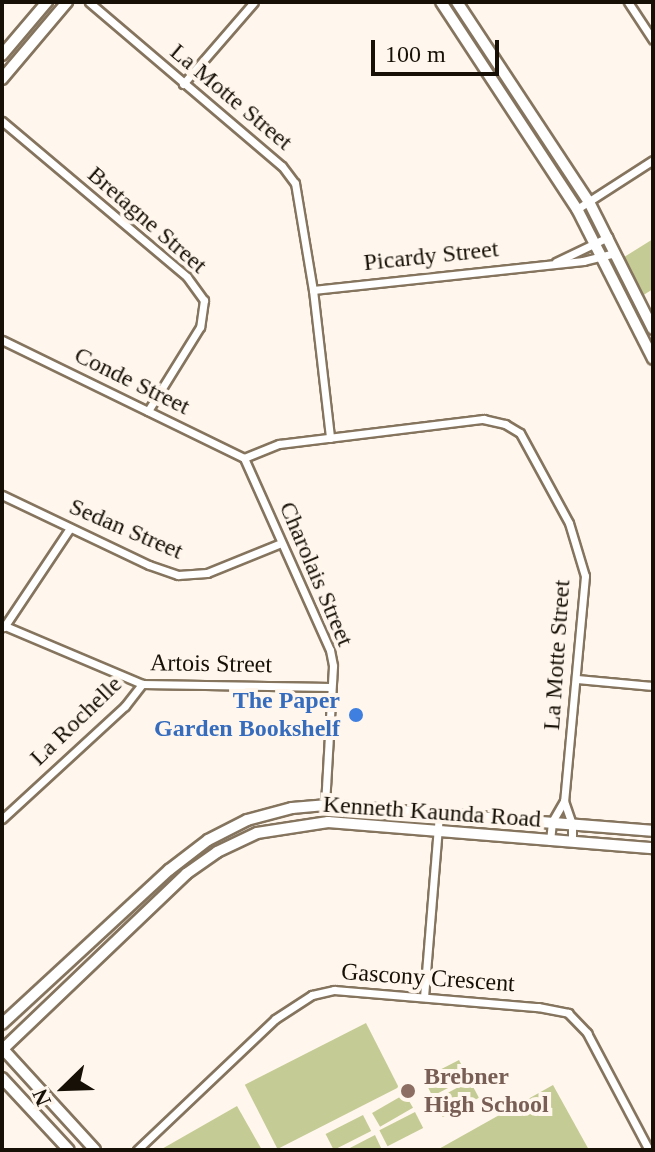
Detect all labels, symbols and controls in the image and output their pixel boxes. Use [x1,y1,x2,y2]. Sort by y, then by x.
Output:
scale bar [375,24,503,74]
street label: La Motte Street [164,38,298,156]
text: 100 m [385,41,446,67]
street label: Bretagne Street [81,160,213,280]
street label: Picardy Street [362,235,500,277]
street label: Conde Street [70,341,194,421]
street label: Sedan Street [65,492,187,566]
street label: Charolais Street [273,498,359,650]
street label: La Motte Street [537,579,577,731]
street label: Artois Street [150,649,272,679]
street label: La Rochelle [24,670,128,772]
place label: The Paper Garden Bookshelf [154,687,340,743]
marker: The Paper Garden Bookshelf [347,706,365,724]
street label: Kenneth Kaunda Road [322,790,542,834]
street label: Gascony Crescent [340,958,516,998]
north arrow [24,1048,104,1128]
place label: Brebner High School [424,1063,549,1119]
marker: Brebner High School [399,1082,417,1100]
text: N [27,1085,56,1110]

